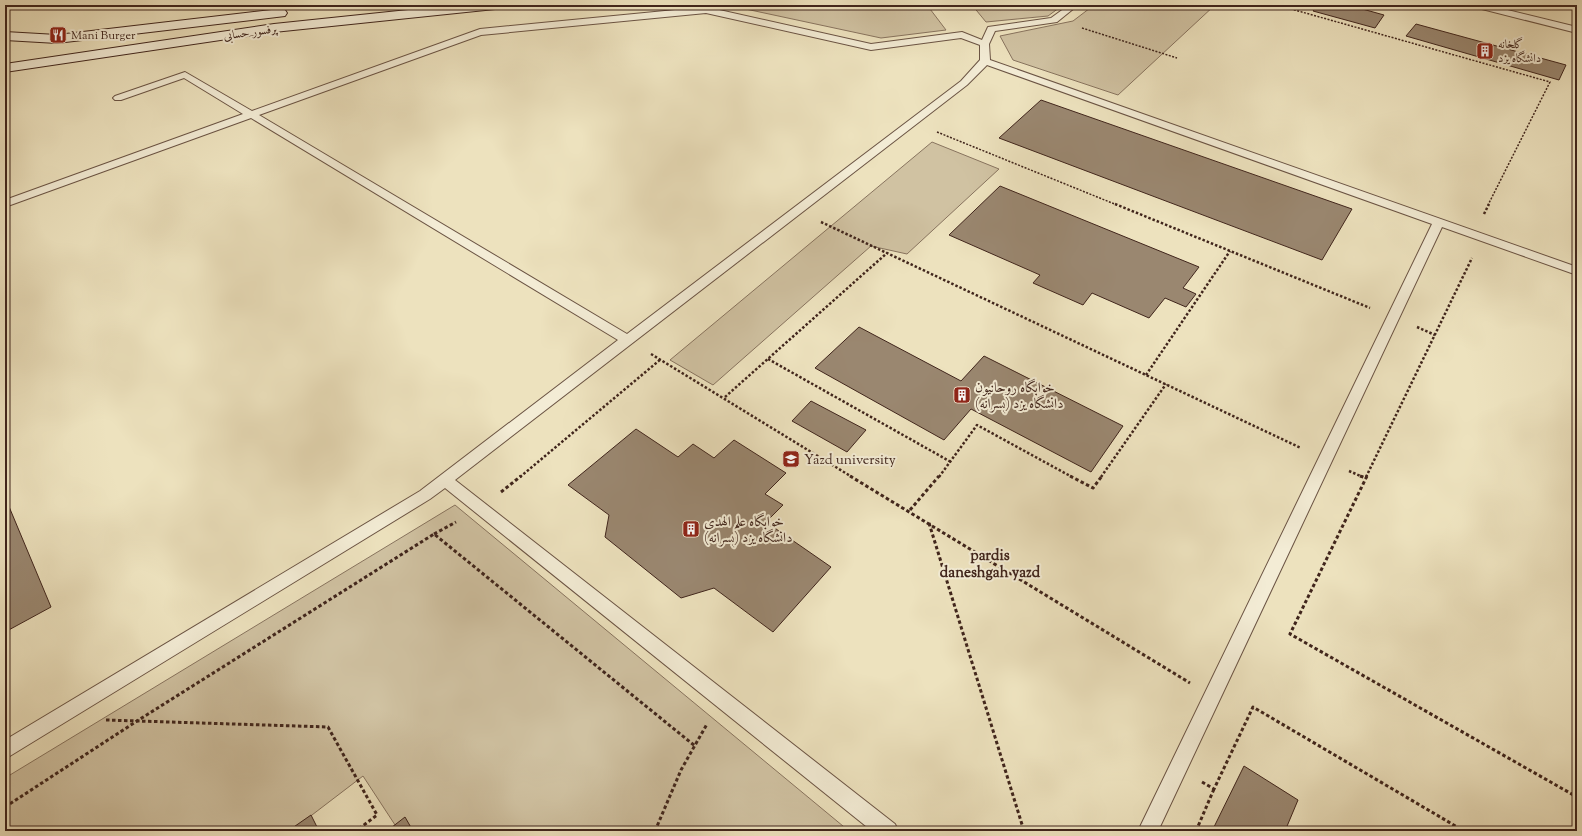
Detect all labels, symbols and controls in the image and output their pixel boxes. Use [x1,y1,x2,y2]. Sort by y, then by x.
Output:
street label: پرفسور حسابی [222,20,280,46]
restaurant icon: Mani Burger [48,25,68,45]
place label: Mani Burger [71,27,136,45]
place label: گلخانه دانشگاه یزد [1498,36,1541,68]
building icon: گلخانه دانشگاه یزد [1475,41,1495,61]
place label: خوابگاه روحانیون (پسرانه) دانشگاه یزد [975,378,1063,415]
building icon: خوابگاه روحانیون (پسرانه) دانشگاه یزد [952,385,972,405]
school or university icon: Yazd university [781,449,801,469]
place label: Yazd university [804,451,896,471]
place label: خوابگاه علم الهدی (پسرانه) دانشگاه یزد [704,512,792,549]
building icon: خوابگاه علم الهدی (پسرانه) دانشگاه یزد [681,519,701,539]
district label: pardis daneshgah yazd [940,546,1041,584]

